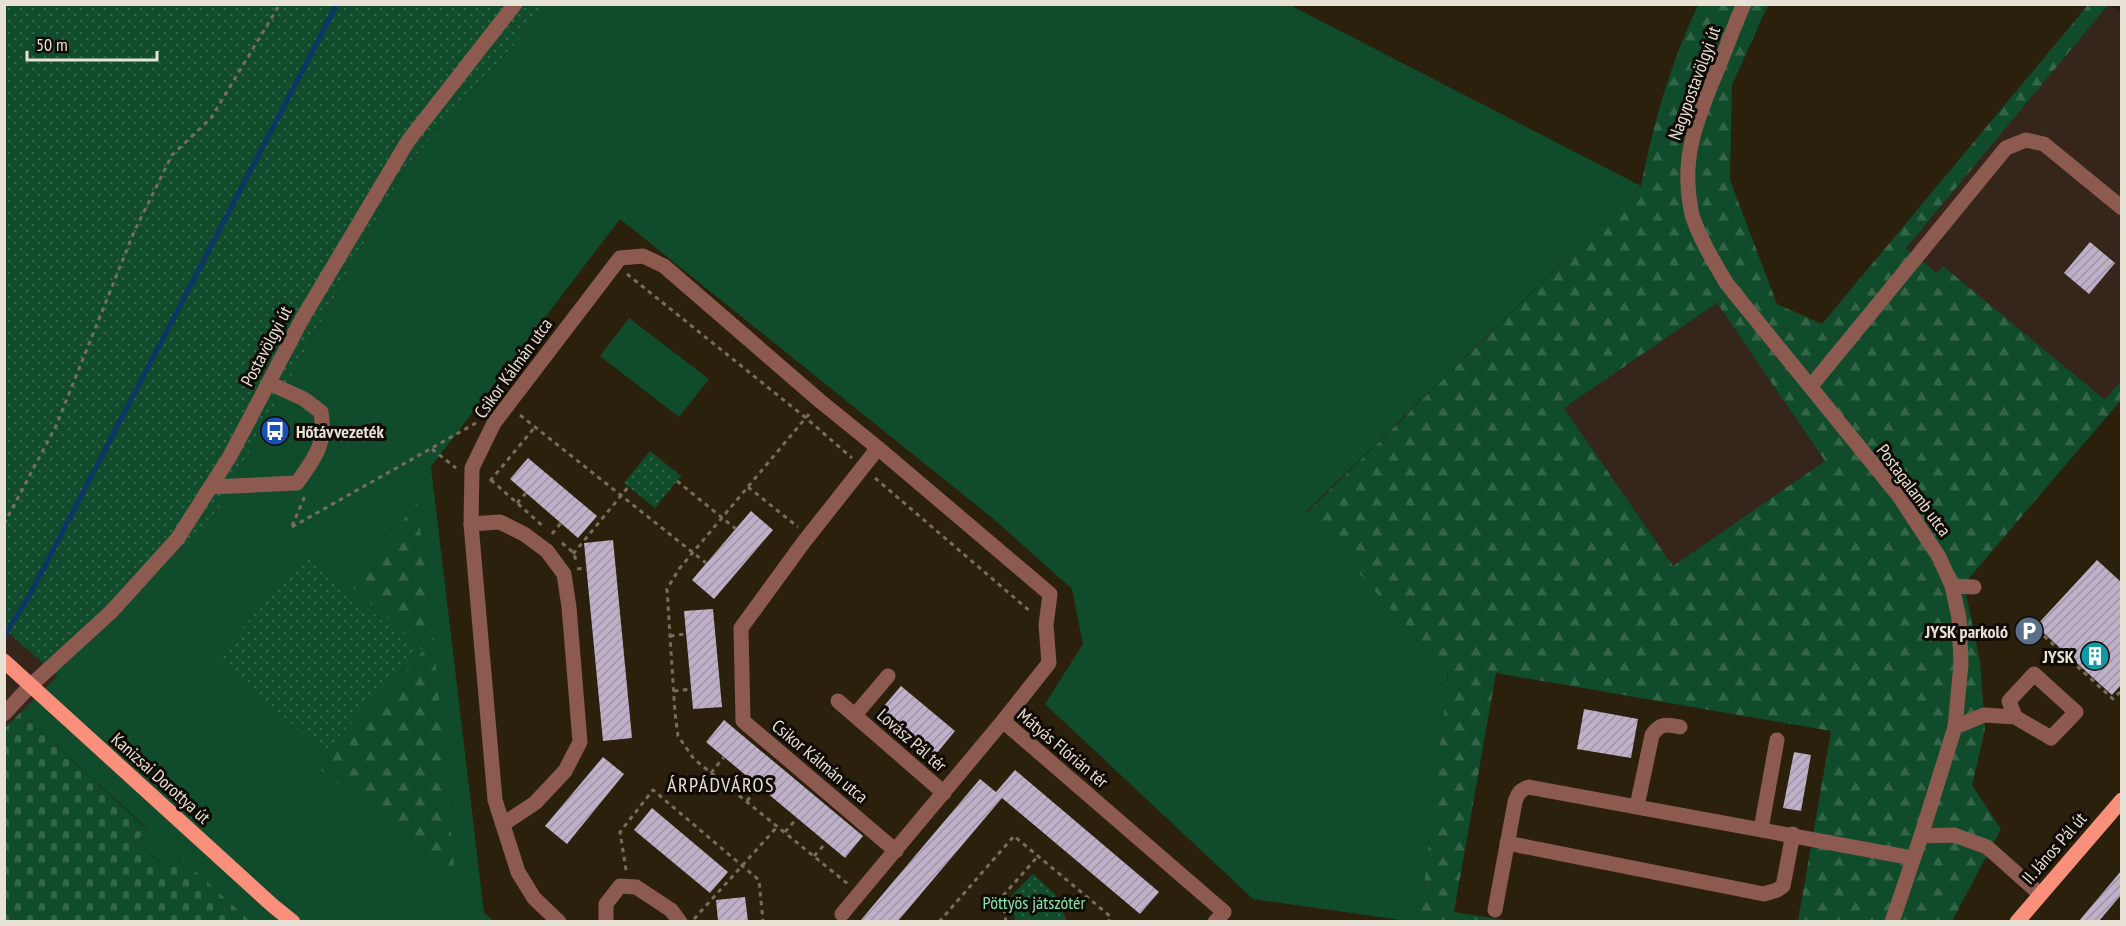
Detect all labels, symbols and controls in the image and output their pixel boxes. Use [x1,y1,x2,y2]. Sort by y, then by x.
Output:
street label: Nagypostavölgyi út [1663,23,1725,143]
scale bar [27,24,158,62]
text: 50 m [36,33,68,56]
street label: Postavölgyi út [235,302,297,390]
street label: Csikor Kálmán utca [469,313,557,423]
bus stop icon: Hőtávvezeték [259,415,291,447]
place label: Hőtávvezeték [296,420,384,443]
street label: Postagalamb utca [1872,439,1956,541]
parking icon: JYSK parkoló [2013,615,2045,647]
place label: JYSK parkoló [1924,620,2008,643]
building icon: JYSK [2079,640,2111,672]
place label: JYSK [2042,645,2075,668]
street label: Lovász Pál tér [872,703,952,777]
street label: Mátyás Flórián tér [1013,703,1113,793]
street label: Csikor Kálmán utca [767,714,873,808]
street label: Kanizsai Dorottya út [107,728,215,828]
district label: ÁRPÁDVÁROS [667,772,775,798]
street label: II. János Pál út [2017,807,2091,889]
park label: Pöttyös játszótér [983,891,1086,914]

